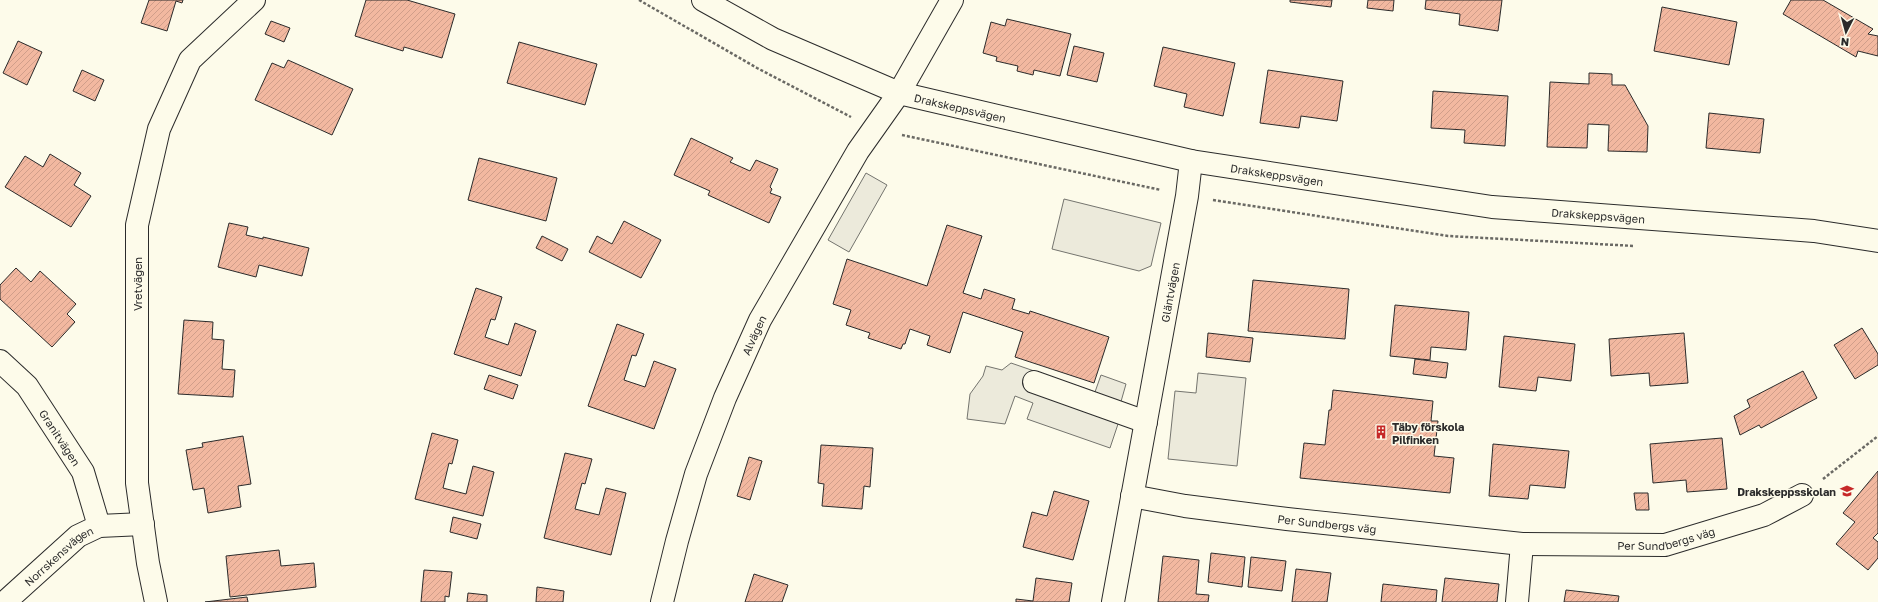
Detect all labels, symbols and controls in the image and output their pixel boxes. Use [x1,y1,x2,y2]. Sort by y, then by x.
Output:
north arrow [1826,12,1866,52]
text: N [1840,36,1850,49]
street label: Drakskeppsvägen [913,90,1007,124]
street label: Drakskeppsvägen [1230,161,1324,188]
street label: Drakskeppsvägen [1551,205,1646,225]
street label: Vretvägen [131,257,144,311]
street label: Gläntvägen [1158,261,1181,323]
street label: Alvägen [739,312,768,357]
street label: Granitvägen [37,407,83,468]
place label: Täby förskola Pilfinken [1392,420,1465,446]
building icon: Täby förskola Pilfinken [1373,424,1389,440]
school or university icon: Drakskeppsskolan [1839,483,1855,499]
place label: Drakskeppsskolan [1737,485,1836,498]
street label: Per Sundbergs väg [1277,511,1377,535]
street label: Norrskensvägen [21,523,95,588]
street label: Per Sundbergs väg [1617,524,1716,551]

